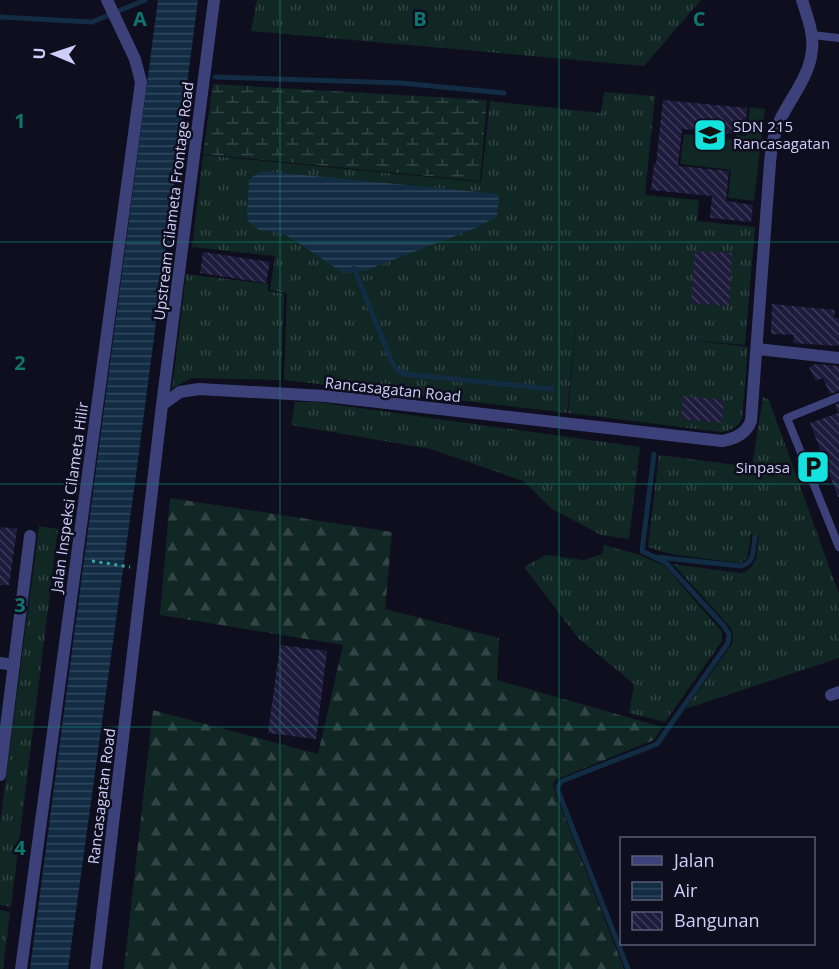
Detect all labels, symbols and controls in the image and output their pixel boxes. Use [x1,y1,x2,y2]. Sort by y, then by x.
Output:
text: A [133,5,147,32]
text: B [413,5,427,32]
text: C [693,5,706,32]
north arrow [24,24,84,84]
text: U [28,47,50,60]
street label: Upstream Cilameta Frontage Road [148,80,198,322]
text: 1 [14,107,26,134]
place label: SDN 215 Rancasagatan [733,116,830,153]
school or university icon: SDN 215 Rancasagatan [692,117,728,153]
text: 2 [14,349,26,376]
street label: Rancasagatan Road [324,372,462,406]
street label: Jalan Inspeksi Cilameta Hilir [45,400,92,596]
parking icon: Sinpasa [795,449,831,485]
place label: Sinpasa [736,457,790,477]
text: 3 [14,591,26,618]
street label: Rancasagatan Road [83,727,119,865]
text: 4 [14,834,26,861]
legend [620,837,815,945]
text: Jalan [672,848,714,872]
text: Air [674,878,698,902]
text: Bangunan [674,908,760,932]

